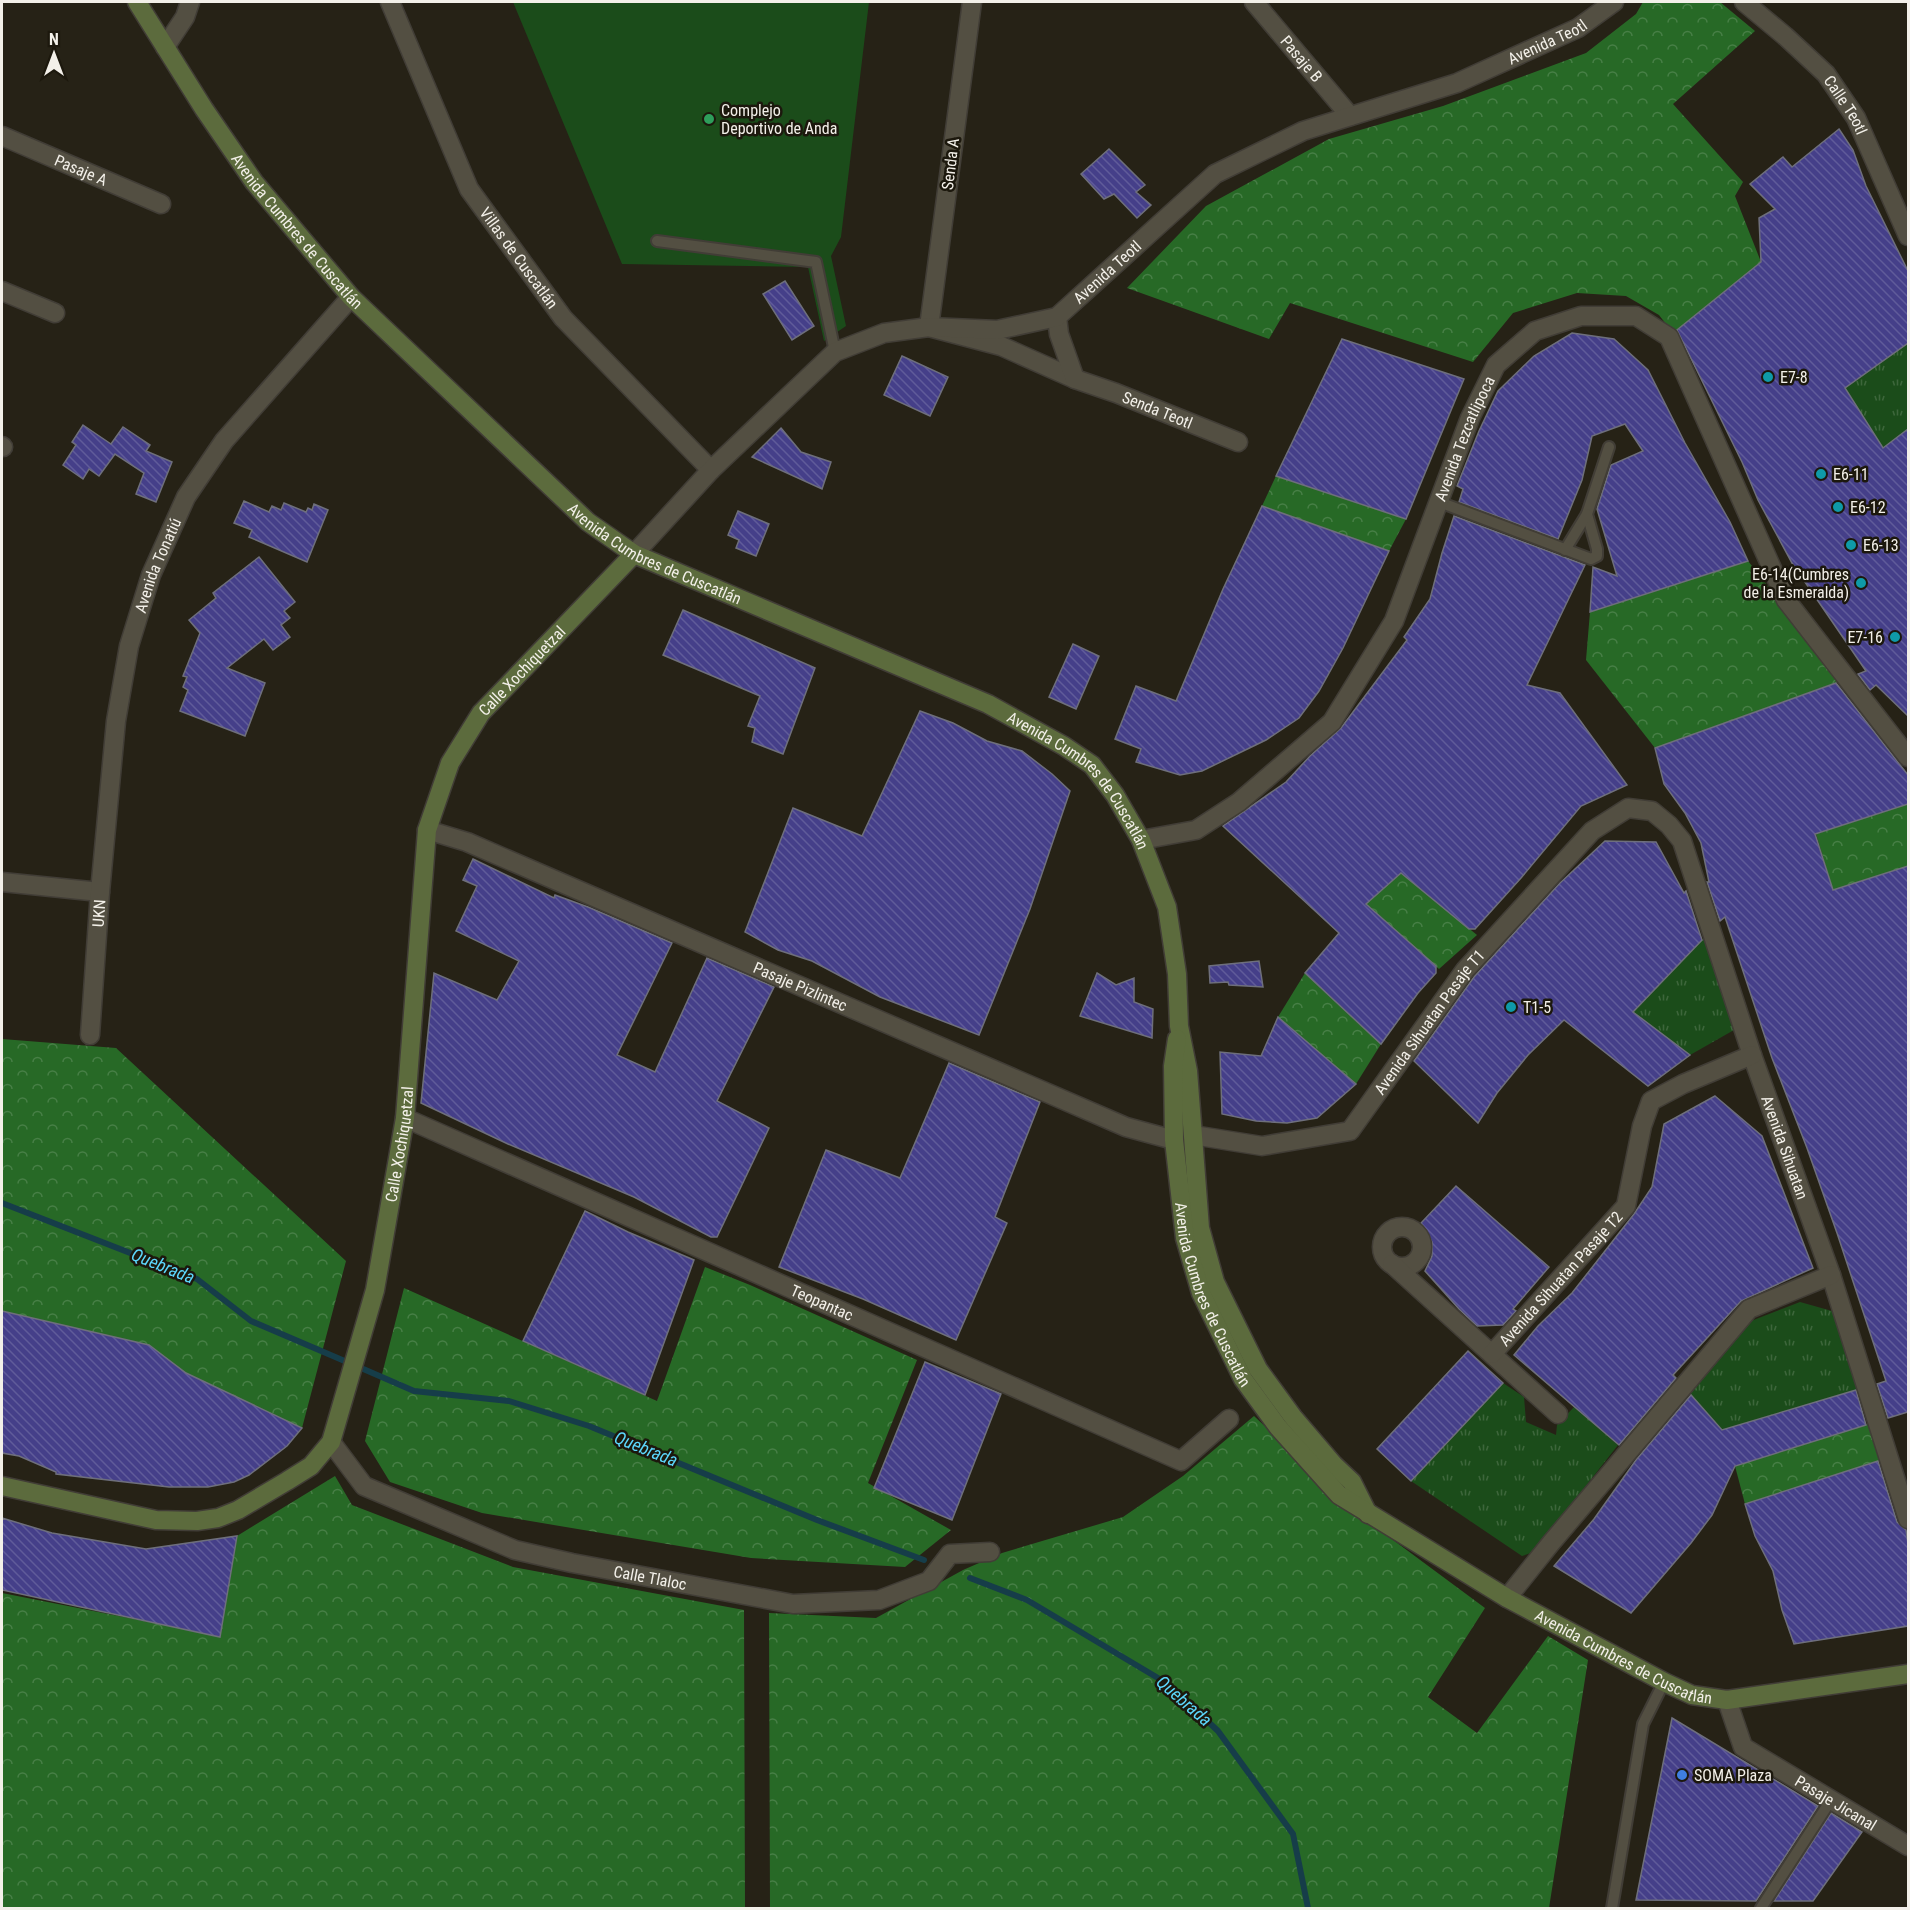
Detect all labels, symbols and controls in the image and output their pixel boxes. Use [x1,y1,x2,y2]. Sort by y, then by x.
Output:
street label: Avenida Teotl [1505,16,1591,69]
north arrow [24,24,84,84]
text: N [49,30,59,49]
street label: Pasaje B [1276,32,1326,86]
street label: Calle Teotl [1820,72,1871,137]
place label: Complejo Deportivo de Anda [721,101,837,138]
marker: Complejo Deportivo de Anda [702,112,716,126]
street label: Senda A [938,137,963,191]
street label: Avenida Cumbres de Cuscatlán [227,150,366,313]
street label: Pasaje A [52,151,110,190]
street label: Villas de Cuscatlán [475,204,562,312]
street label: Avenida Teotl [1069,237,1145,308]
place label: E7-8 [1780,368,1808,387]
marker: E7-8 [1761,370,1775,384]
street label: Avenida Tezcatlipoca [1431,373,1499,504]
street label: Senda Teotl [1120,388,1195,433]
place label: E6-11 [1833,465,1869,484]
marker: E6-11 [1814,467,1828,481]
place label: E6-12 [1850,498,1886,517]
street label: Avenida Cumbres de Cuscatlán [564,499,744,608]
marker: E6-12 [1831,500,1845,514]
street label: Avenida Tonatiú [131,515,185,615]
place label: E6-13 [1863,536,1899,555]
marker: E6-13 [1844,538,1858,552]
place label: E6-14(Cumbres de la Esmeralda) [1743,565,1849,602]
marker: E6-14(Cumbres de la Esmeralda) [1854,576,1868,590]
street label: Calle Xochiquetzal [475,622,570,720]
place label: E7-16 [1847,628,1883,647]
marker: E7-16 [1888,630,1902,644]
street label: Avenida Cumbres de Cuscatlán [1004,708,1153,852]
street label: UKN [89,899,109,928]
street label: Avenida Sihuatan Pasaje T1 [1370,946,1489,1098]
street label: Pasaje Pizlintec [750,958,850,1015]
place label: T1-5 [1523,998,1551,1017]
marker: T1-5 [1504,1000,1518,1014]
street label: Calle Xochiquetzal [381,1086,417,1204]
street label: Avenida Sihuatan [1757,1093,1812,1202]
street label: Avenida Cumbres de Cuscatlán [1171,1201,1254,1391]
street label: Avenida Sihuatan Pasaje T2 [1495,1207,1627,1350]
water label: Quebrada [129,1243,198,1288]
street label: Teopantac [788,1281,856,1325]
water label: Quebrada [612,1426,681,1471]
street label: Calle Tlaloc [612,1562,688,1594]
street label: Avenida Cumbres de Cuscatlán [1532,1606,1713,1708]
water label: Quebrada [1152,1671,1216,1730]
place label: SOMA Plaza [1694,1766,1772,1785]
marker: SOMA Plaza [1675,1768,1689,1782]
street label: Pasaje Jicanal [1791,1771,1880,1835]

